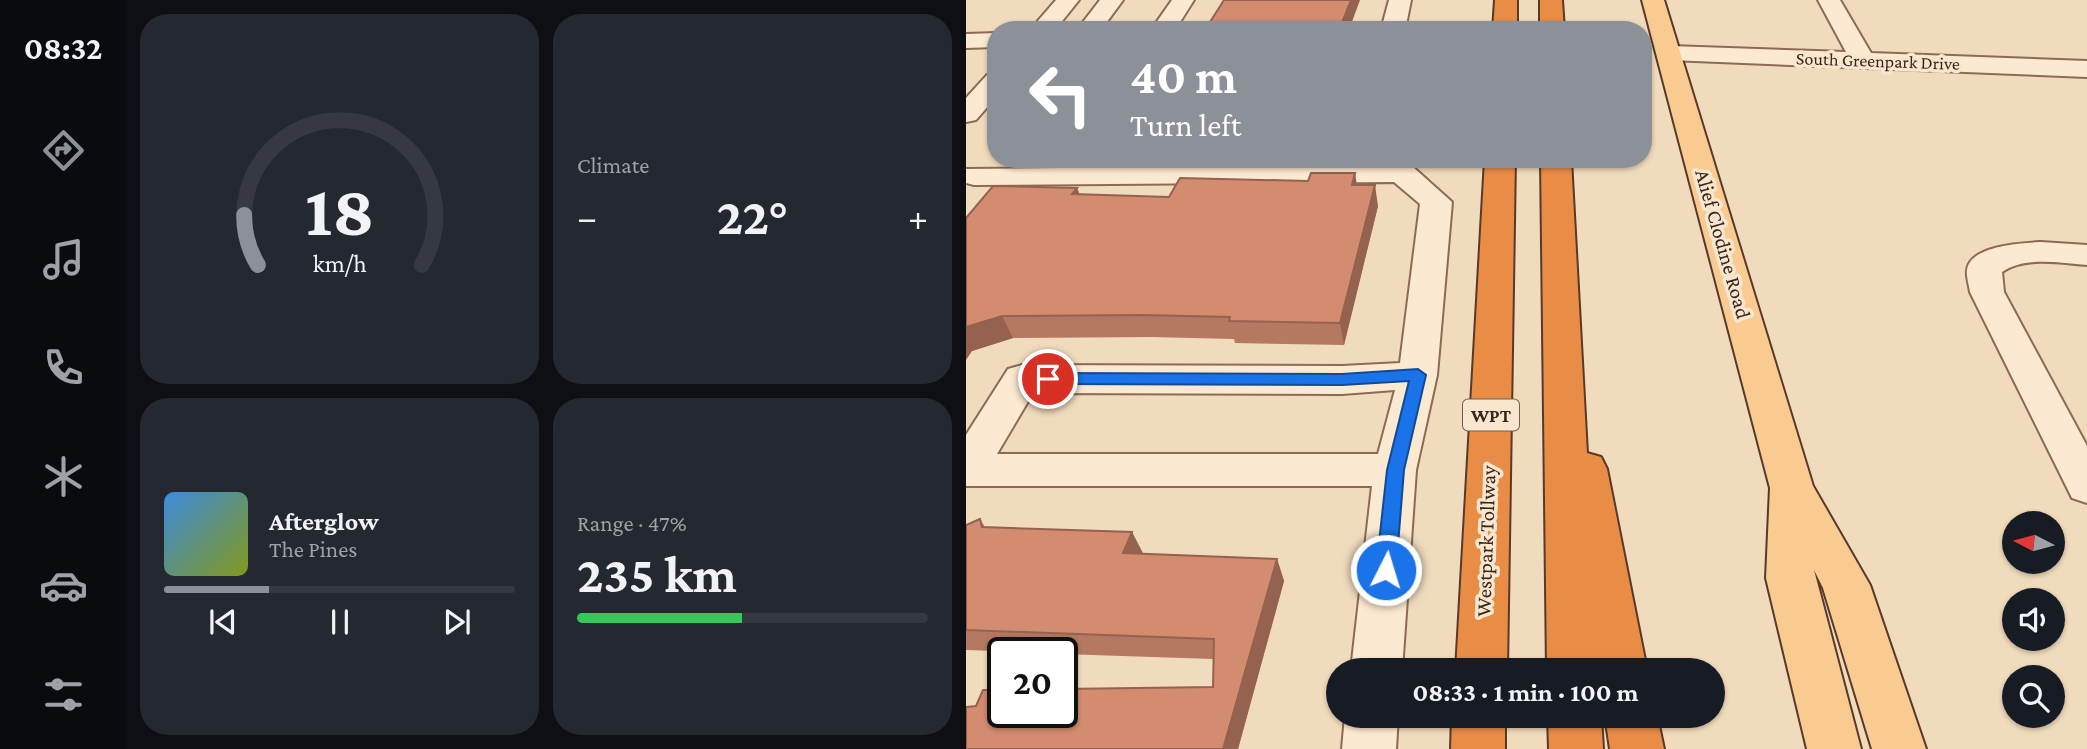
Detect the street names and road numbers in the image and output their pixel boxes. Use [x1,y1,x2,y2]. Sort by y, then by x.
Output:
street label: South Greenpark Drive [1796,48,1960,74]
street label: Alief Clodine Road [1690,167,1756,321]
road number: WPT [1463,400,1519,430]
street label: Westpark Tollway [1471,465,1501,617]

